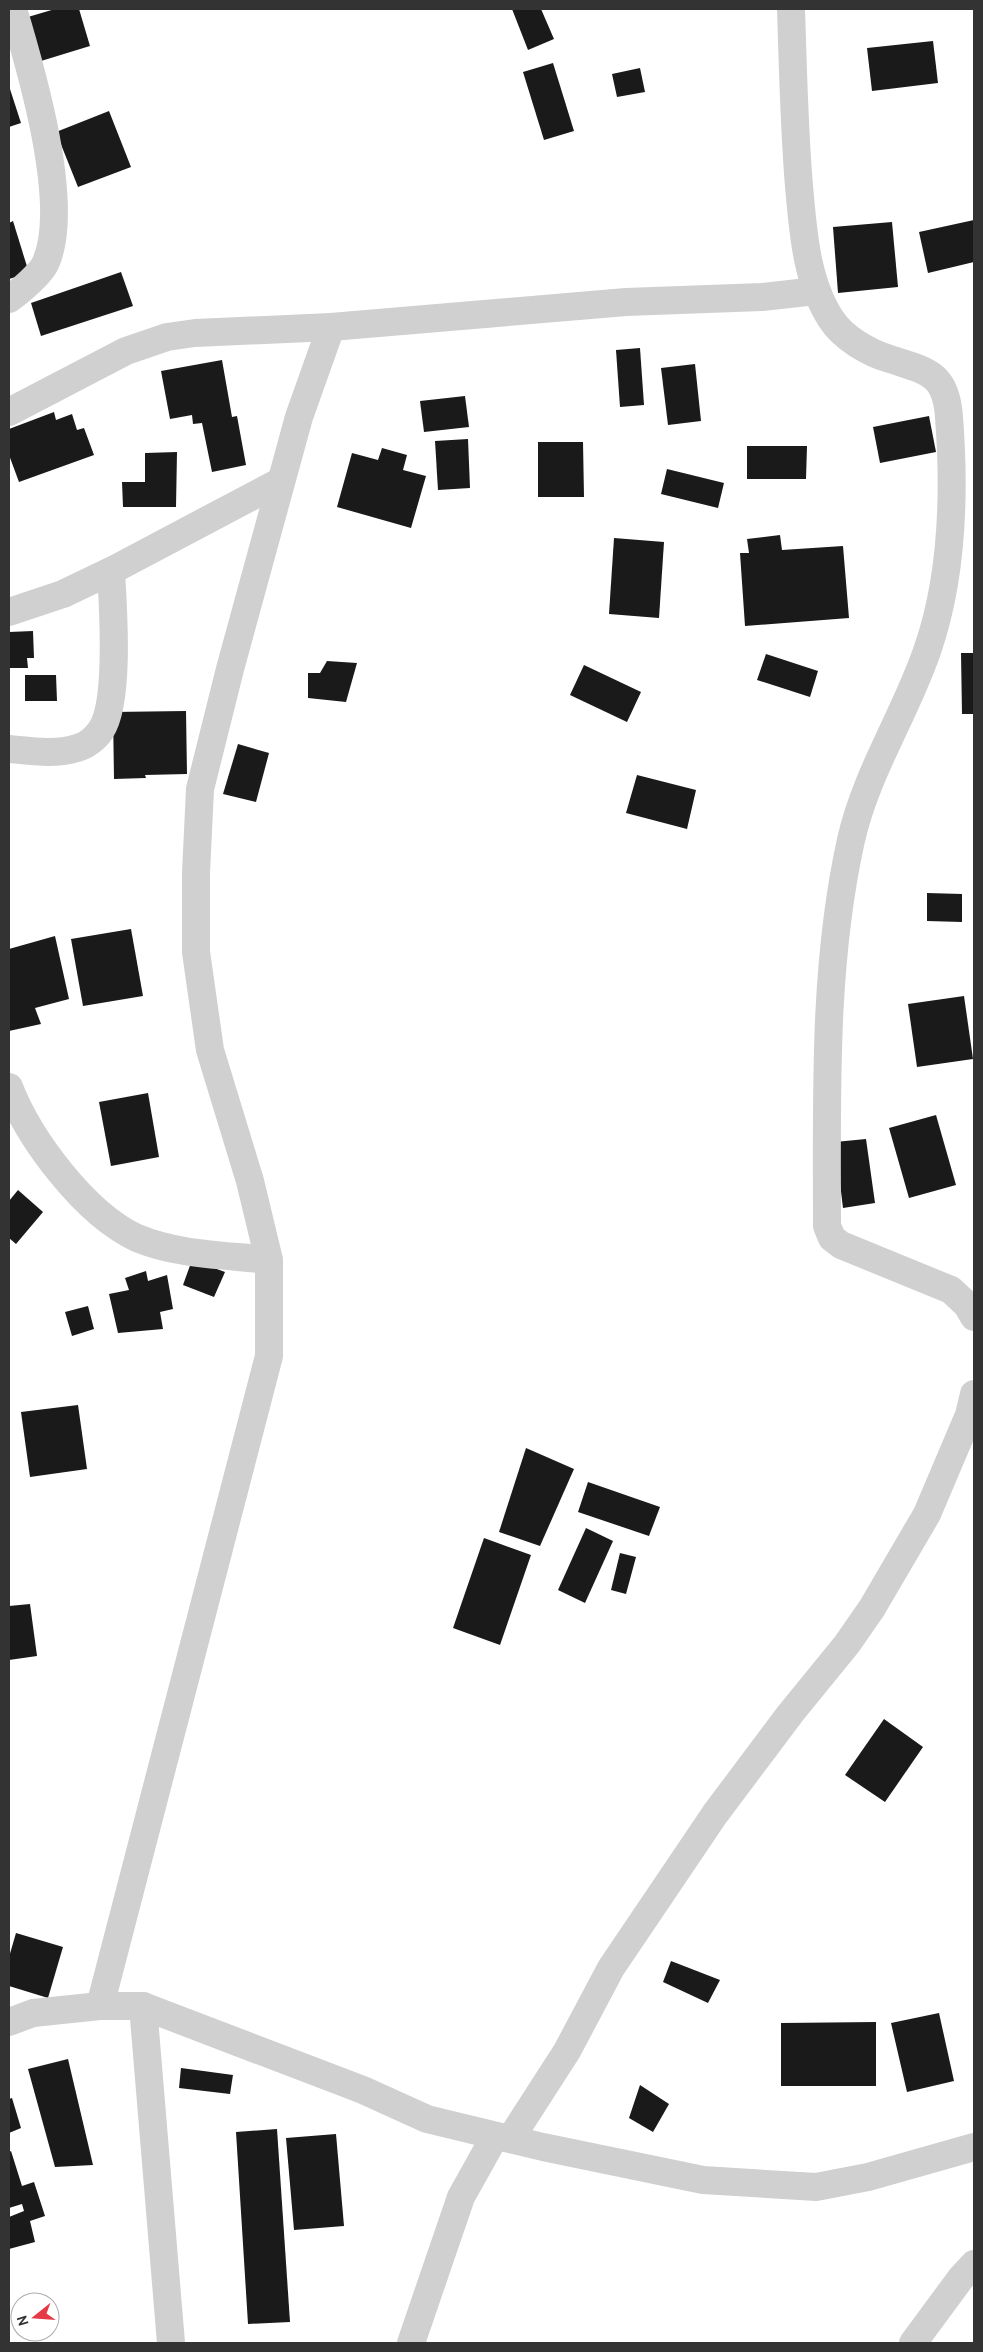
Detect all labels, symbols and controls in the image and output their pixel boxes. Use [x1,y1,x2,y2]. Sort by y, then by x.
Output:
north arrow [10,2292,60,2342]
text: N [13,2313,33,2328]

